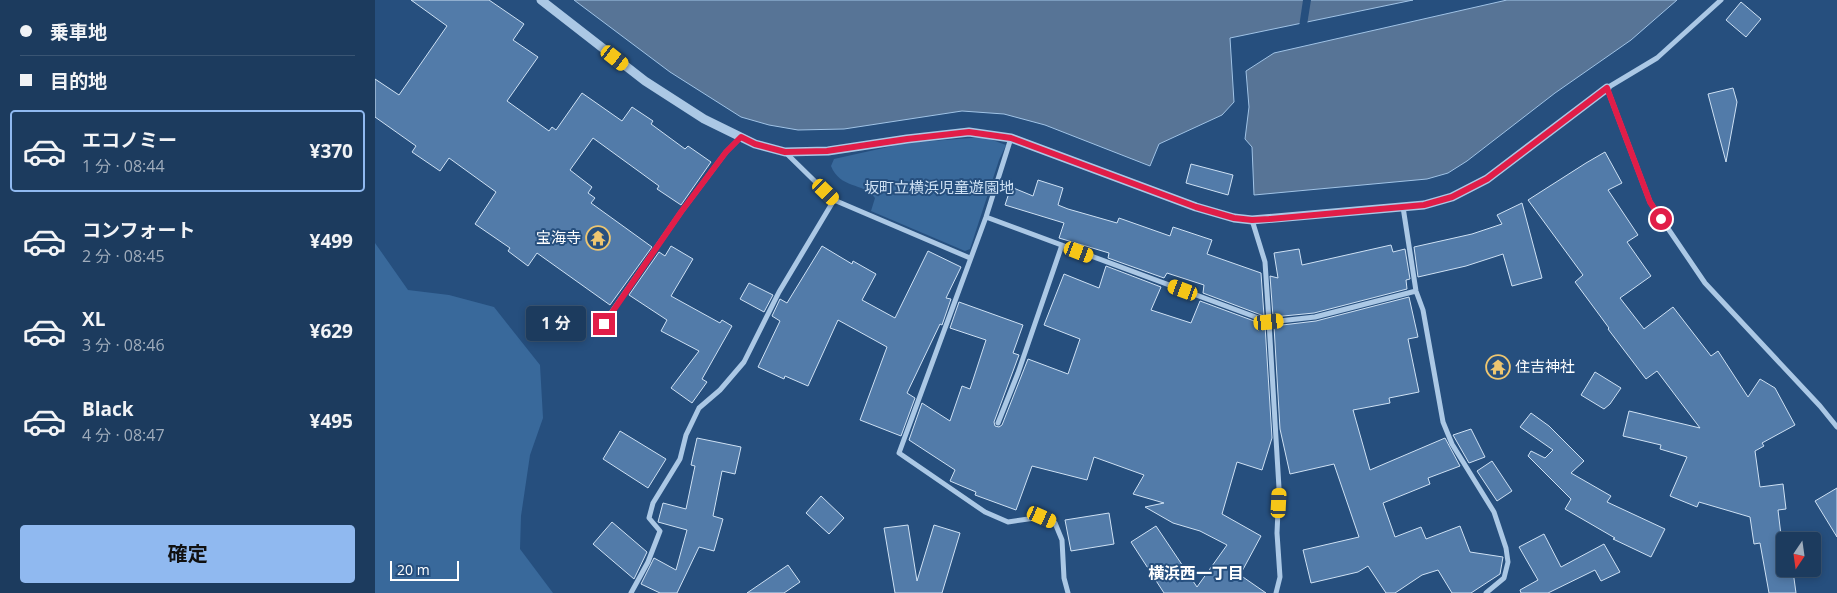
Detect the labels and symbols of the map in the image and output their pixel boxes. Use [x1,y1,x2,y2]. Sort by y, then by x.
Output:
car [598,43,631,73]
car [810,176,842,208]
park label: 坂町立横浜児童遊園地 [864,177,1014,197]
route start [1650,208,1672,230]
temple icon: 宝海寺 [585,225,611,251]
place label: 宝海寺 [536,227,581,247]
car [1062,240,1095,264]
car [1166,278,1199,302]
callout: 1 分 [527,306,587,342]
route end [593,313,615,335]
car [1253,313,1284,331]
temple icon: 住吉神社 [1485,354,1511,380]
place label: 住吉神社 [1515,356,1575,376]
car [1270,488,1287,518]
car [1025,504,1058,530]
north arrow [1776,532,1821,578]
scale bar [390,558,459,581]
district label: 横浜西一丁目 [1148,562,1244,584]

